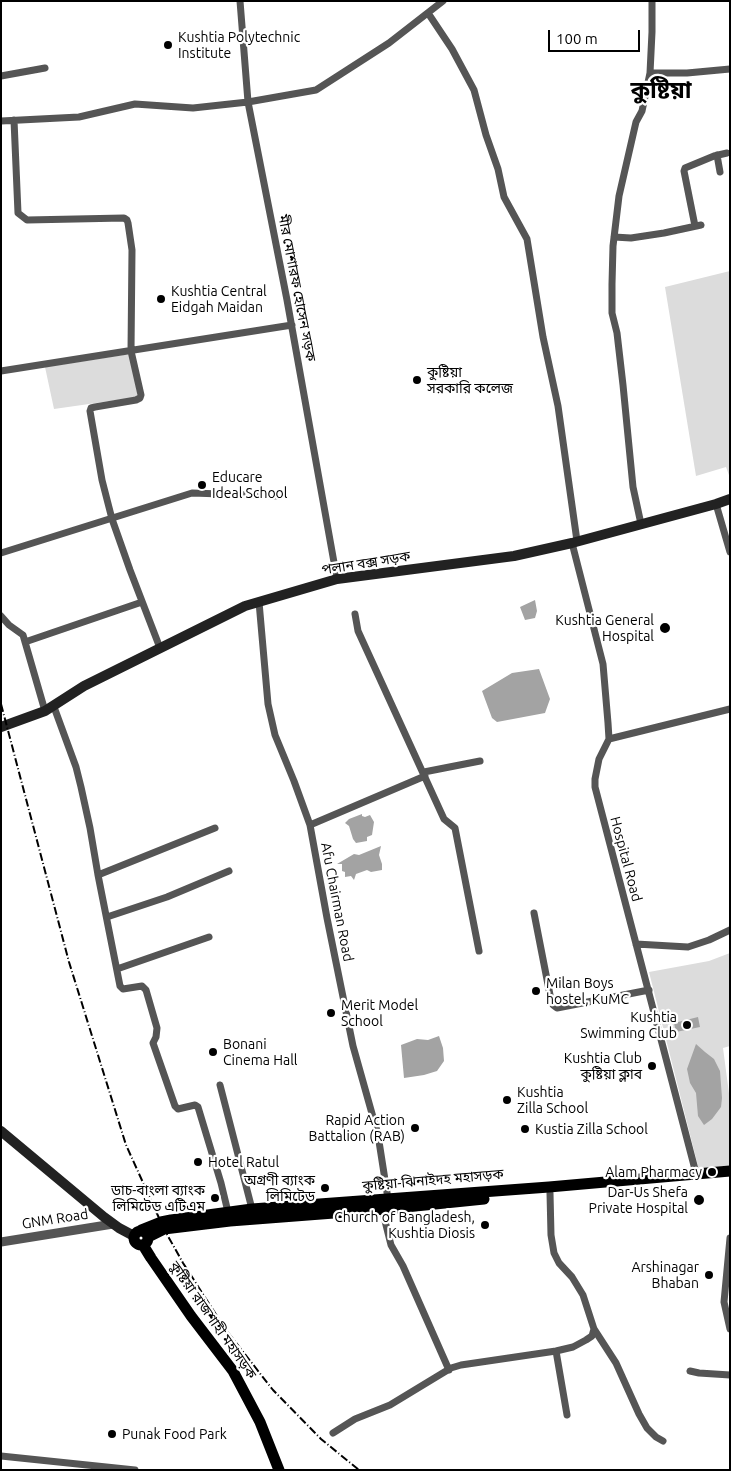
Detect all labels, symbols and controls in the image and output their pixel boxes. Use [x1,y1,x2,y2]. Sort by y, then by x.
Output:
scale bar [551,20,644,52]
place label: Kushtia Polytechnic Institute [178,29,300,62]
text: 100 m [556,30,598,47]
marker: Kushtia Polytechnic Institute [162,39,174,51]
district label: কুষ্টিয়া [630,76,692,104]
street label: মীর মোশারফ হোসেন সড়ক [275,213,319,363]
place label: Kushtia Central Eidgah Maidan [171,283,267,316]
marker: Kushtia Central Eidgah Maidan [155,293,167,305]
place label: কুষ্টিয়া সরকারি কলেজ [427,364,513,397]
marker: কুষ্টিয়া সরকারি কলেজ [411,374,423,386]
place label: Educare Ideal School [212,469,287,502]
marker: Educare Ideal School [196,479,208,491]
street label: পলান বক্স সড়ক [320,548,412,578]
place label: Kushtia General Hospital [555,612,654,644]
marker: Kushtia General Hospital [658,621,672,635]
street label: Hospital Road [607,815,645,903]
street label: Afu Chairman Road [317,841,357,963]
place label: Milan Boys hostel, KuMC [546,975,629,1008]
marker: Milan Boys hostel, KuMC [530,985,542,997]
place label: Merit Model School [341,997,418,1030]
marker: Merit Model School [325,1007,337,1019]
place label: Kushtia Swimming Club [580,1009,677,1042]
marker: Kushtia Swimming Club [681,1019,693,1031]
place label: Bonani Cinema Hall [223,1036,297,1068]
marker: Bonani Cinema Hall [207,1046,219,1058]
place label: Kushtia Club কুষ্টিয়া ক্লাব [564,1050,642,1082]
marker: Kushtia Club কুষ্টিয়া ক্লাব [646,1060,658,1072]
place label: Kushtia Zilla School [517,1084,588,1116]
marker: Kushtia Zilla School [501,1094,513,1106]
place label: Rapid Action Battalion (RAB) [309,1112,405,1144]
place label: Kustia Zilla School [535,1121,648,1137]
marker: Rapid Action Battalion (RAB) [409,1122,421,1134]
marker: Kustia Zilla School [519,1123,531,1135]
place label: Hotel Ratul [208,1154,279,1170]
marker: Hotel Ratul [192,1156,204,1168]
place label: Alam Pharmacy [605,1164,702,1180]
street label: কুষ্টিয়া-ঝিনাইদহ মহাসড়ক [362,1165,504,1195]
marker: Alam Pharmacy [706,1166,718,1178]
place label: অগ্রণী ব্যাংক লিমিটেড [244,1172,315,1204]
place label: ডাচ-বাংলা ব্যাংক লিমিটেড এটিএম [111,1182,205,1214]
marker: অগ্রণী ব্যাংক লিমিটেড [319,1182,331,1194]
place label: Dar-Us Shefa Private Hospital [589,1184,688,1216]
marker: ডাচ-বাংলা ব্যাংক লিমিটেড এটিএম [209,1192,221,1204]
marker: Dar-Us Shefa Private Hospital [692,1193,706,1207]
street label: GNM Road [21,1205,89,1233]
place label: Church of Bangladesh, Kushtia Diosis [334,1209,475,1242]
marker: Church of Bangladesh, Kushtia Diosis [479,1219,491,1231]
street label: কুষ্টিয়া রাজশাহী মহাসড়ক [166,1258,260,1382]
place label: Arshinagar Bhaban [631,1259,699,1292]
marker: Arshinagar Bhaban [703,1269,715,1281]
place label: Punak Food Park [122,1426,227,1442]
marker: Punak Food Park [106,1428,118,1440]

